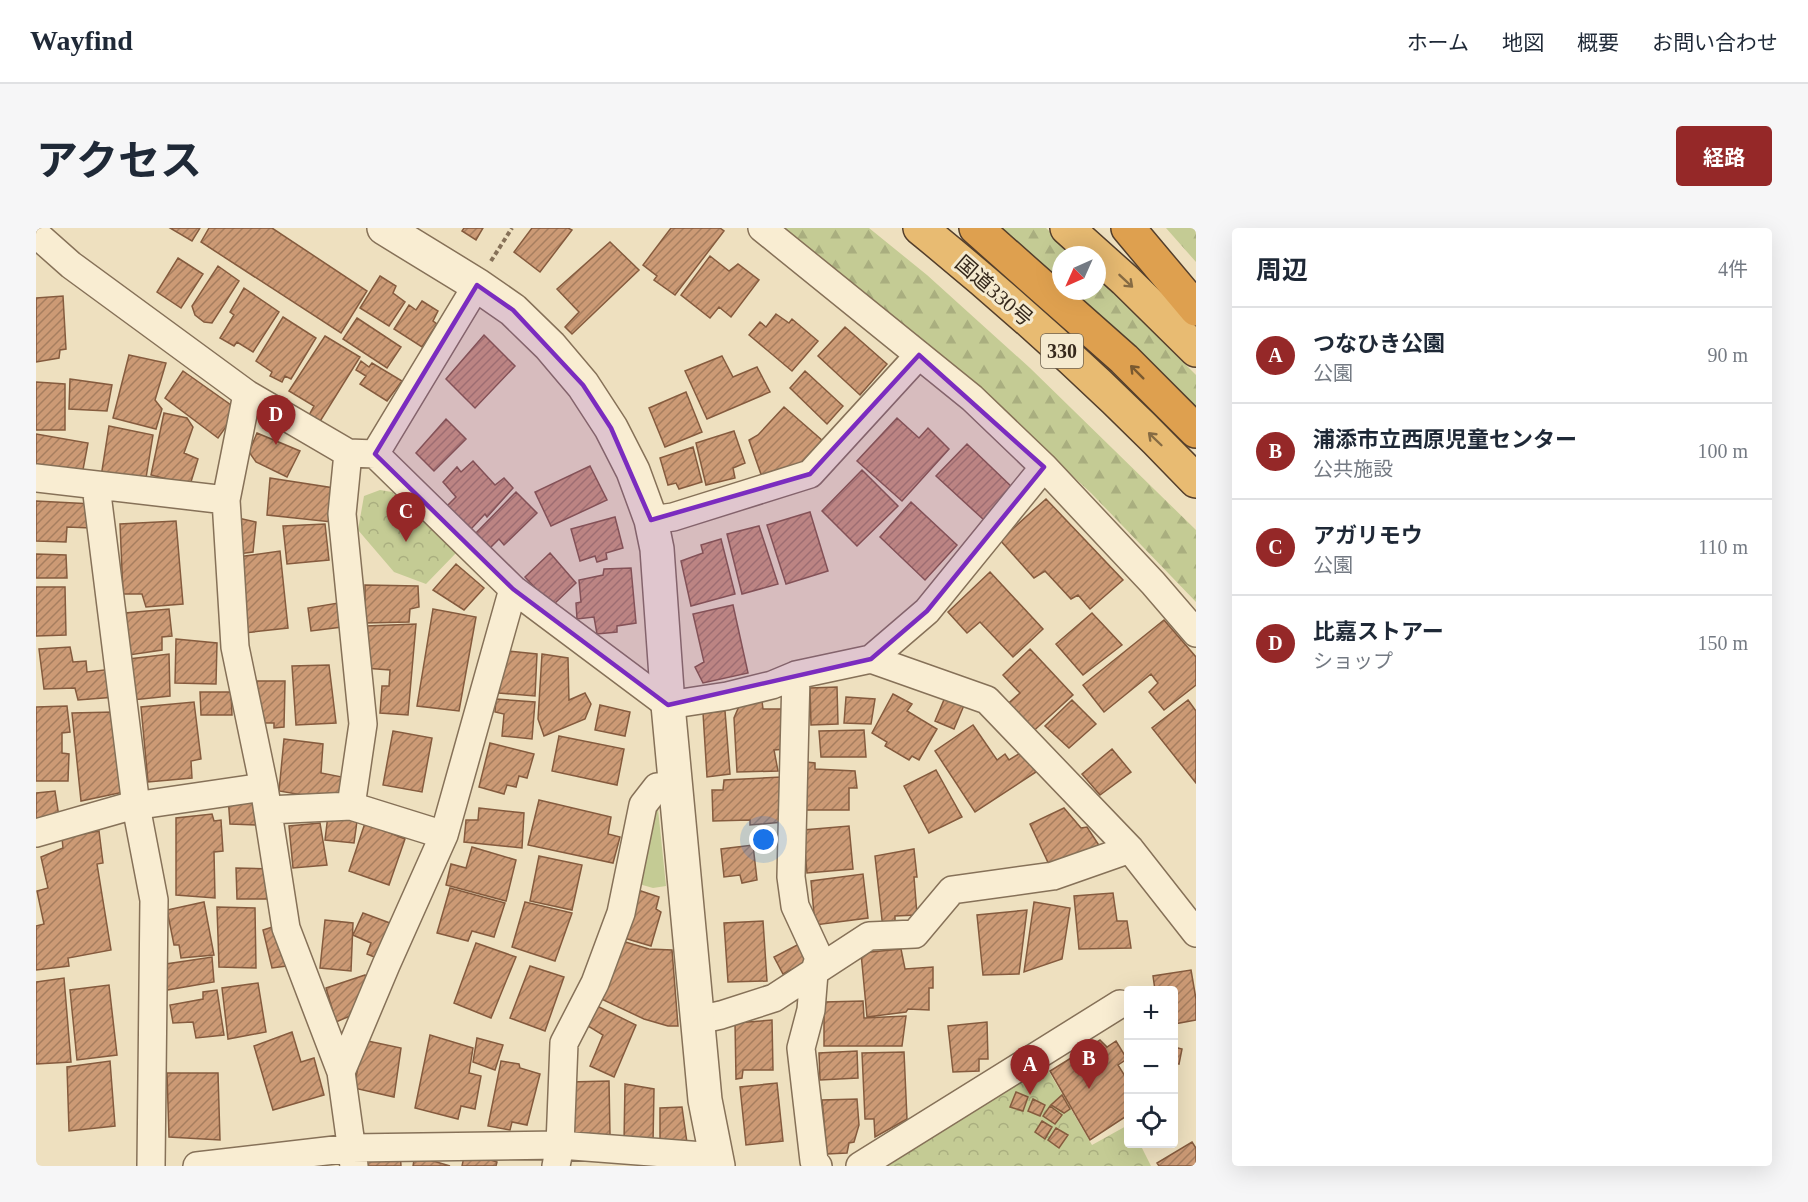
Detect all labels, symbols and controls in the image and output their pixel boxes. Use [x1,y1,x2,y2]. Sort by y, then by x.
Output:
text: Wayfind [30,25,133,56]
text: ホーム [1407,31,1469,55]
text: 地図 [1502,31,1544,55]
text: 概要 [1577,31,1619,55]
text: お問い合わせ [1652,31,1778,55]
button: 経路 [1676,126,1772,186]
text: アクセス [36,138,202,184]
north arrow [1052,246,1106,300]
street label: 国道330号 [950,251,1038,331]
text: 周辺 [1256,256,1308,285]
text: 4件 [1718,258,1748,280]
one-way arrow [1118,274,1133,288]
text: つなひき公園 [1313,331,1445,356]
road number: 330 [1041,334,1083,368]
text: A [1268,344,1283,366]
text: 90 m [1707,344,1748,366]
text: 公園 [1313,362,1353,384]
one-way arrow [1130,365,1145,379]
pin: D [256,396,296,445]
text: 浦添市立西原児童センター [1313,427,1577,452]
one-way arrow [1147,432,1162,447]
text: B [1269,440,1282,462]
text: 100 m [1697,440,1748,462]
text: 公共施設 [1313,458,1393,480]
pin: C [386,492,425,542]
text: アガリモウ [1313,523,1423,548]
text: C [1268,536,1283,558]
text: 110 m [1698,536,1748,558]
text: 公園 [1313,554,1353,576]
text: 比嘉ストアー [1313,619,1444,644]
text: D [1268,632,1283,654]
text: 150 m [1697,632,1748,654]
text: ショップ [1313,650,1393,672]
your location [749,825,778,854]
map controls [1124,986,1178,1148]
button: + [1124,986,1178,1040]
pin: B [1070,1040,1108,1089]
button: − [1124,1040,1178,1094]
pin: A [1010,1046,1050,1095]
button: locate [1124,1094,1178,1148]

